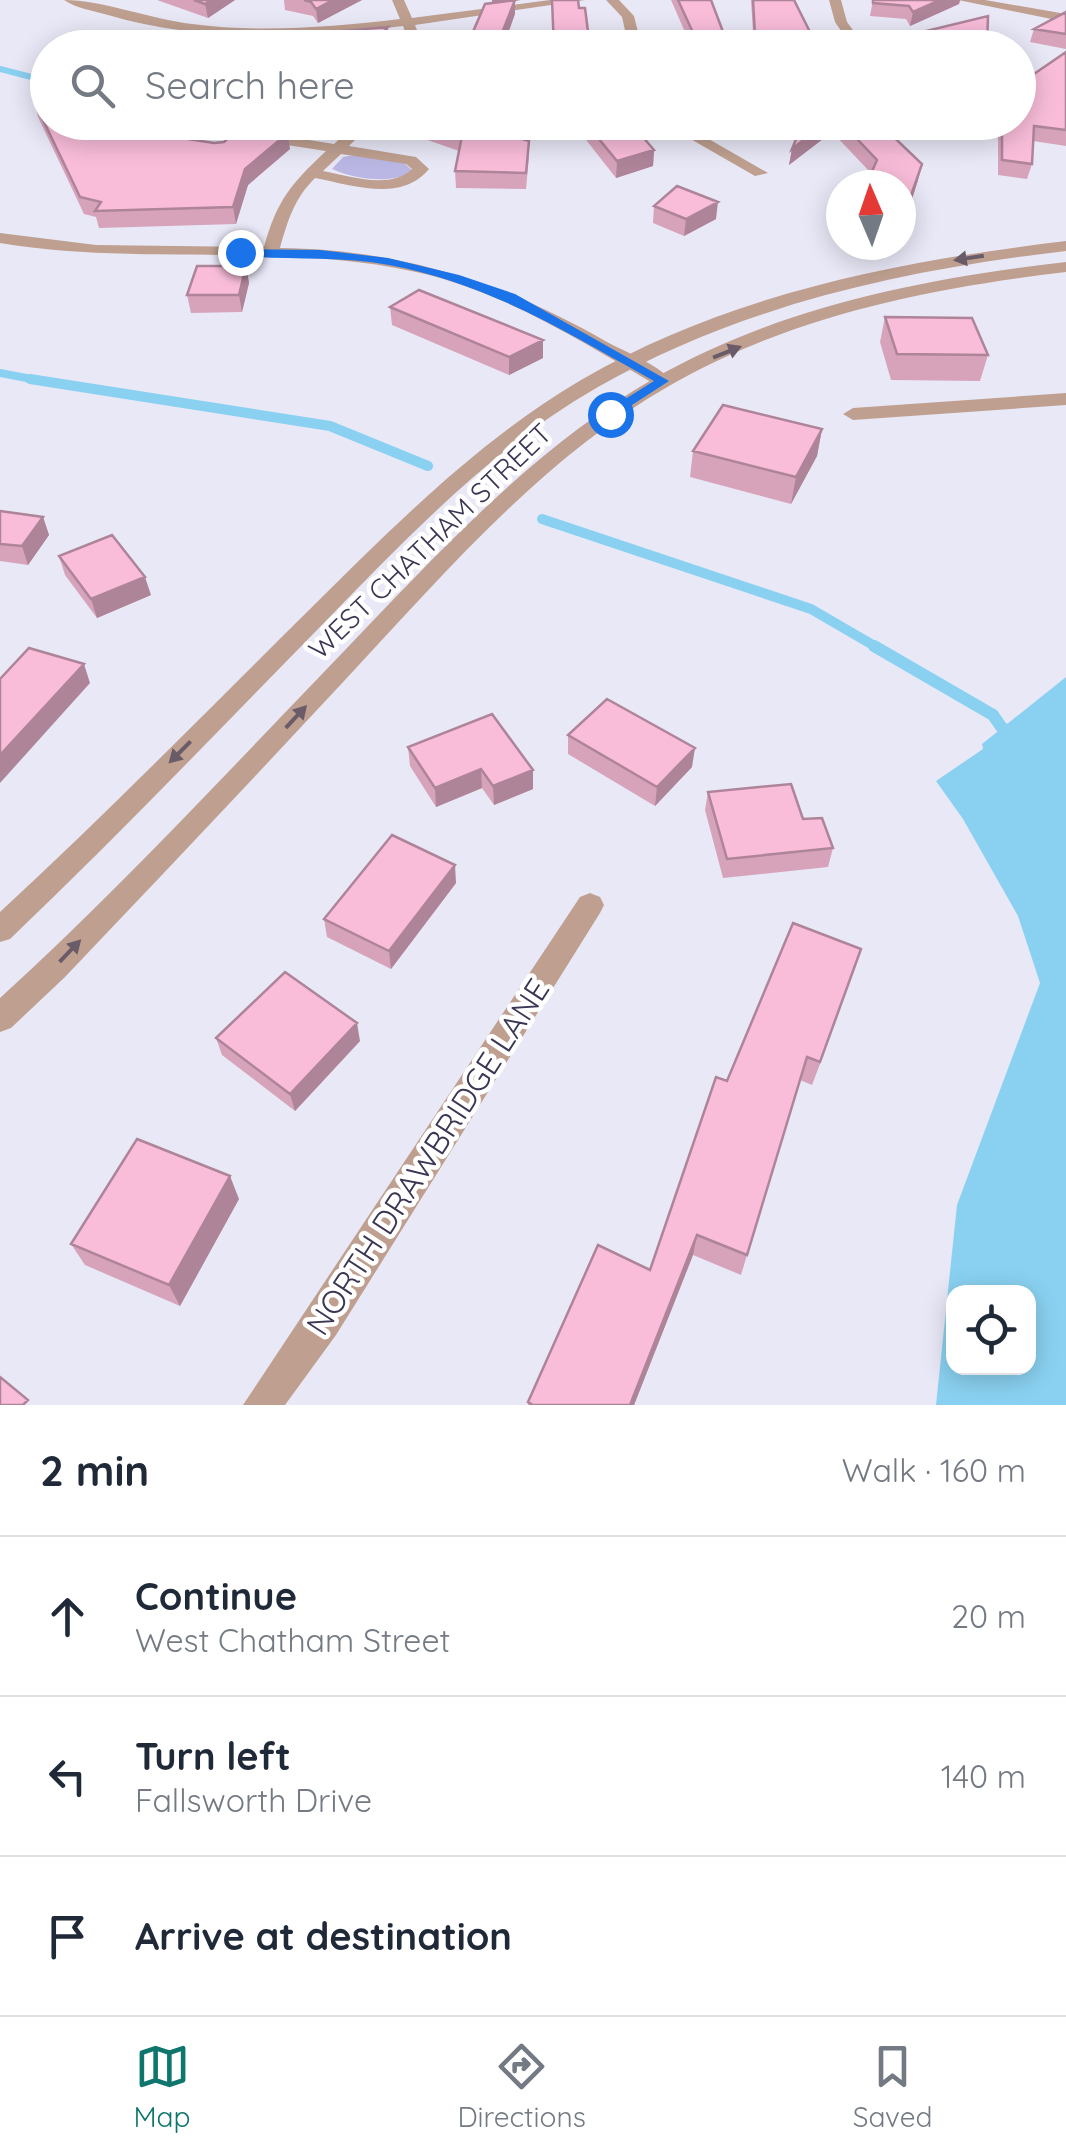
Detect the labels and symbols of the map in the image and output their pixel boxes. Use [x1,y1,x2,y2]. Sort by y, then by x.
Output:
north arrow [826,170,916,260]
route end [218,230,264,276]
one-way arrow [953,251,985,266]
one-way arrow [712,344,742,360]
route start [588,392,634,438]
street label: WEST CHATHAM STREET [301,415,559,666]
one-way arrow [284,705,307,729]
one-way arrow [169,740,193,764]
one-way arrow [59,939,82,963]
street label: NORTH DRAWBRIDGE LANE [297,971,557,1342]

